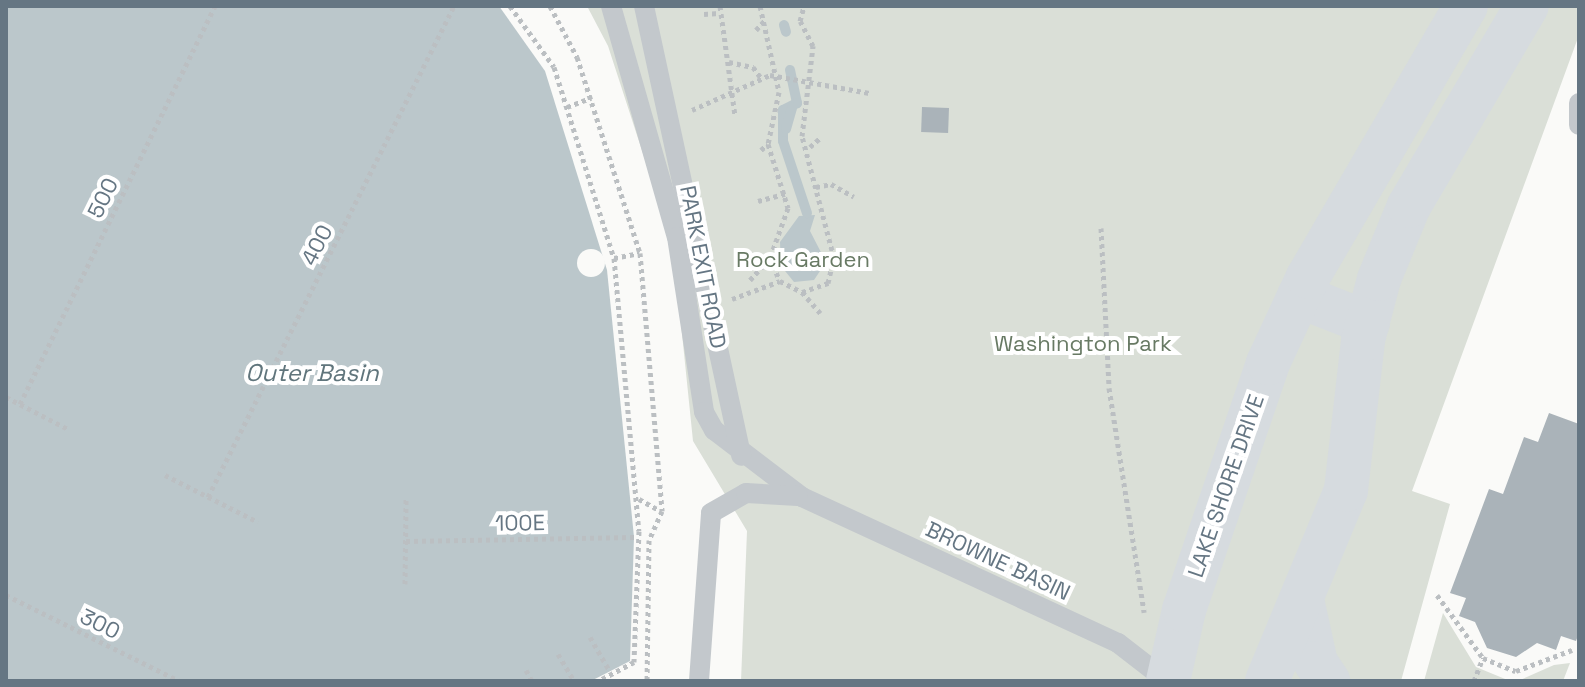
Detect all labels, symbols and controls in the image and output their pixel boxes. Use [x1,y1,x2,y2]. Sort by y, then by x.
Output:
street label: 500 [82,174,124,222]
street label: PARK EXIT ROAD [674,183,732,351]
street label: 400 [296,220,338,270]
park label: Rock Garden [736,247,870,273]
park label: Washington Park [994,331,1172,357]
water label: Outer Basin [245,359,379,387]
street label: LAKE SHORE DRIVE [1182,391,1270,581]
street label: 100E [495,509,545,537]
street label: BROWNE BASIN [921,516,1075,606]
street label: 300 [76,603,124,645]

